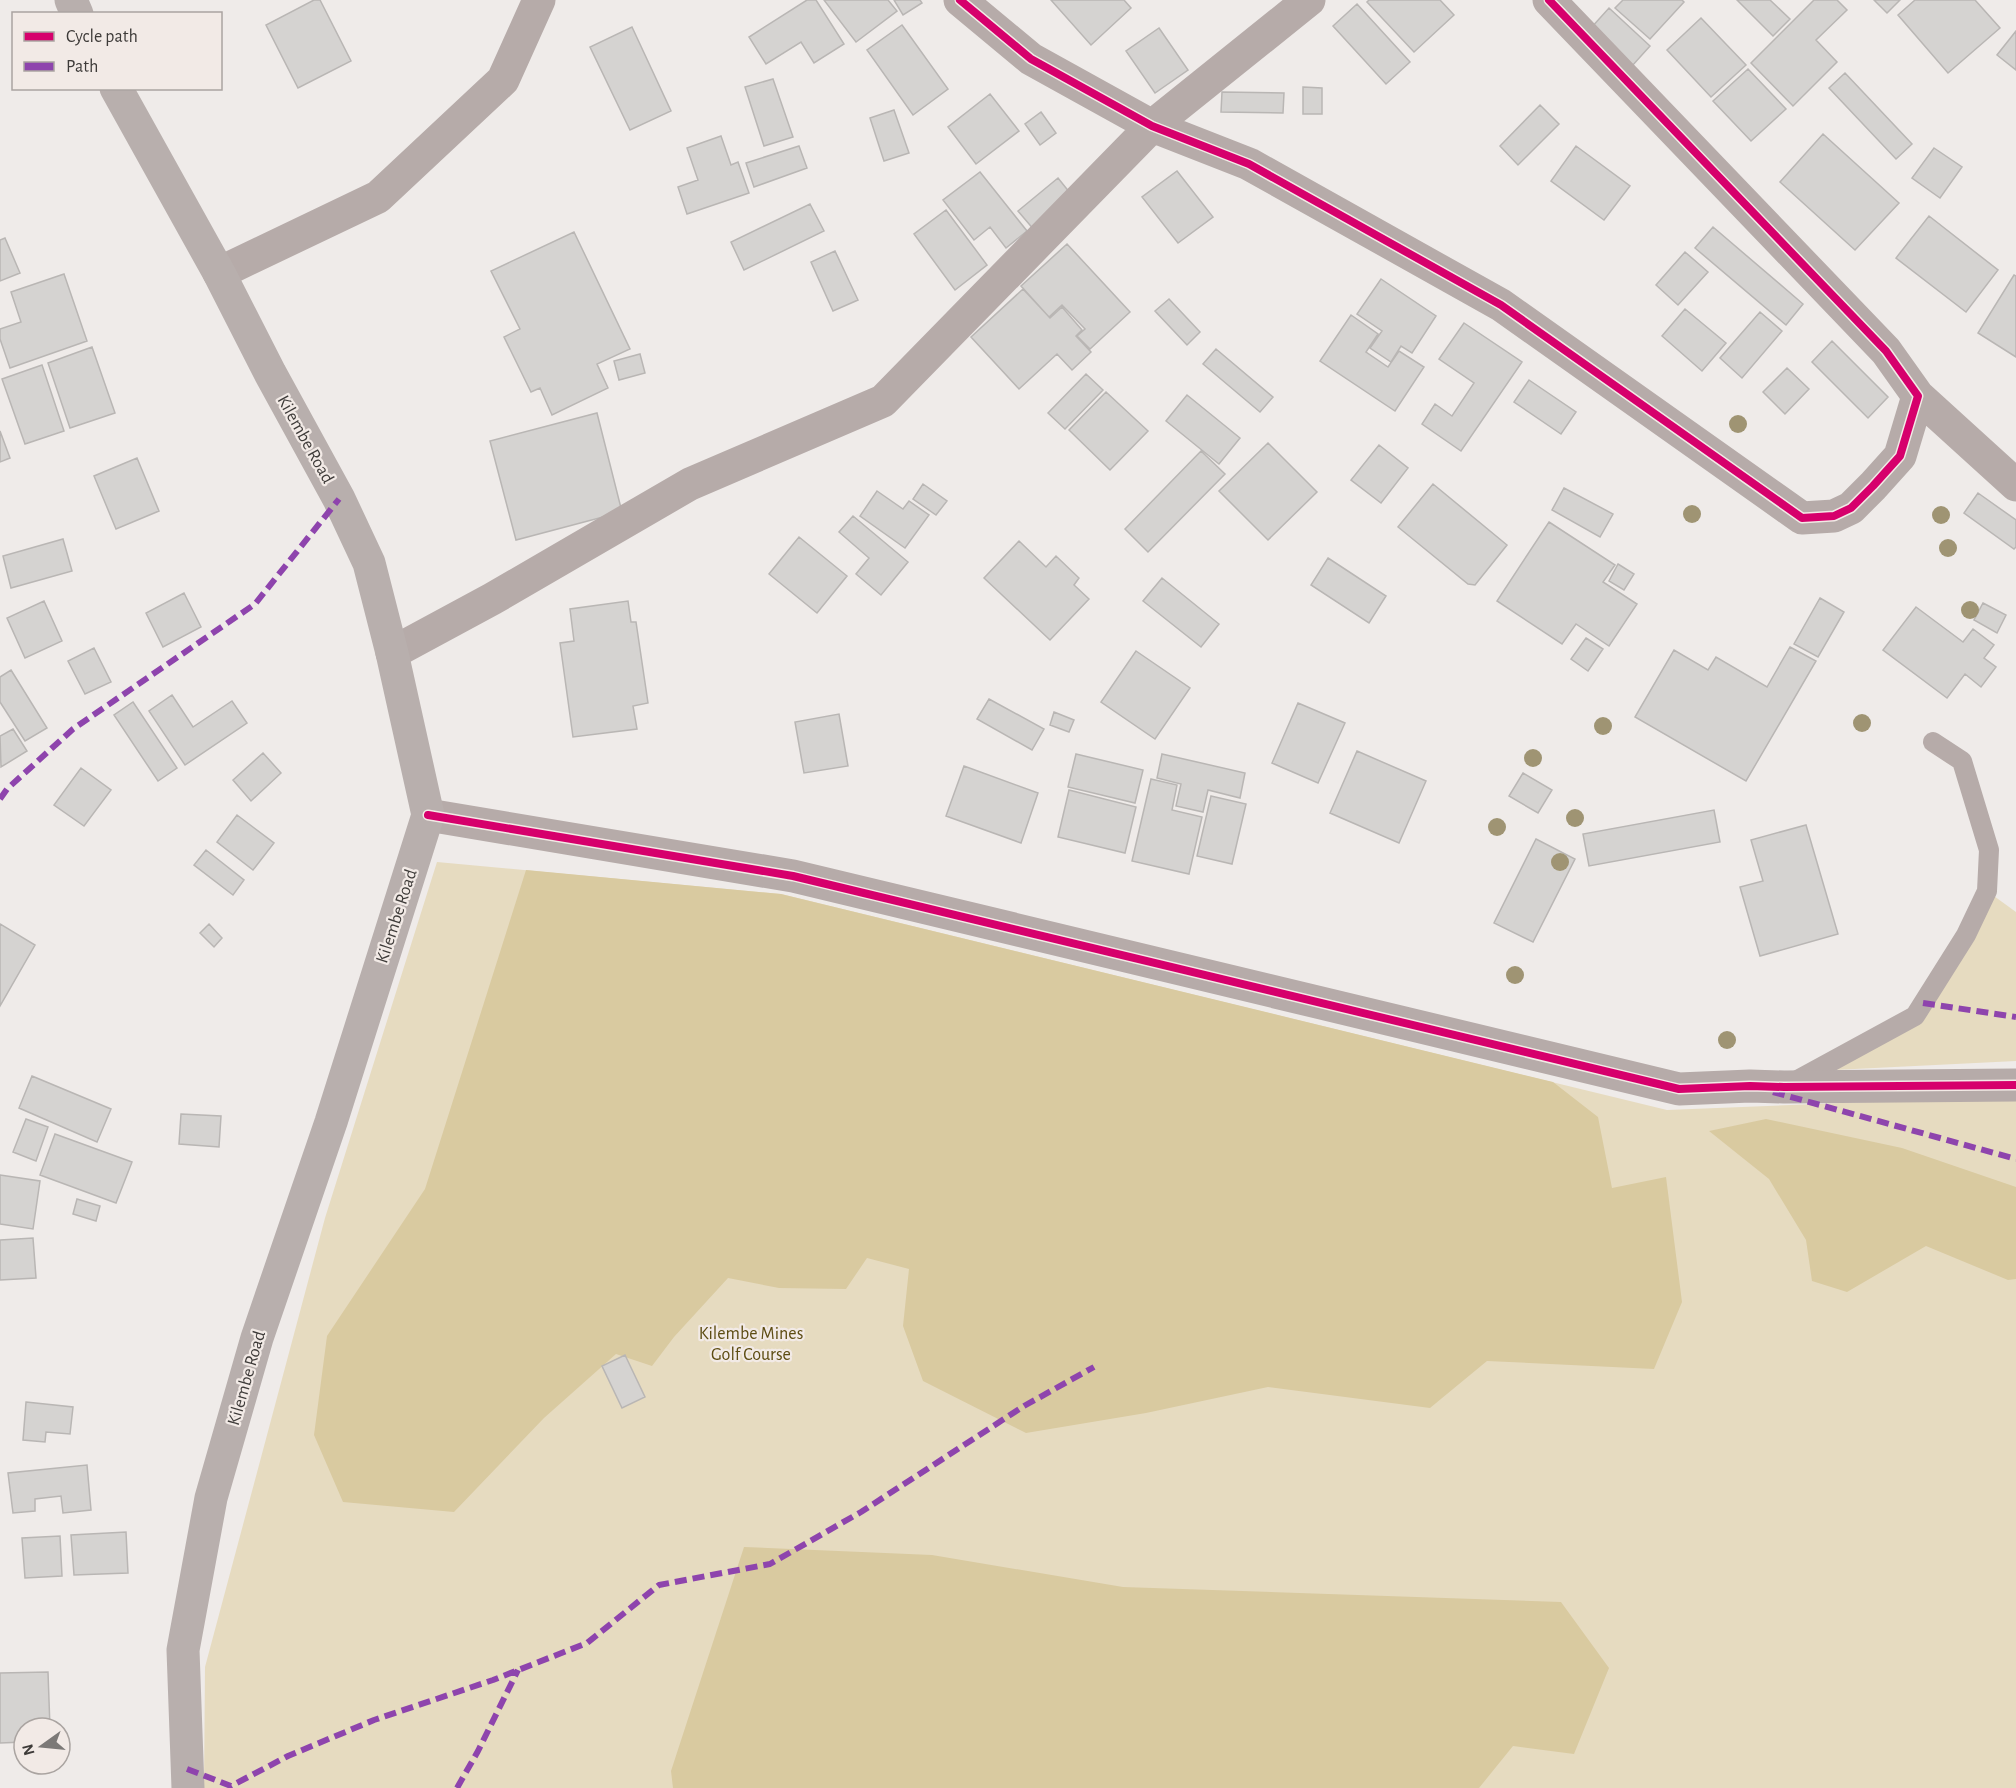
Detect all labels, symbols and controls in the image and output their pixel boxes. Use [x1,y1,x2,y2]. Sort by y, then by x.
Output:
legend [12,12,222,90]
text: Cycle path [66,28,138,46]
text: Path [66,58,98,76]
street label: Kilembe Road [274,392,337,487]
street label: Kilembe Road [373,867,421,966]
park label: Kilembe Mines Golf Course [699,1325,803,1364]
street label: Kilembe Road [225,1329,269,1428]
north arrow [12,1716,72,1776]
text: N [19,1742,38,1757]

